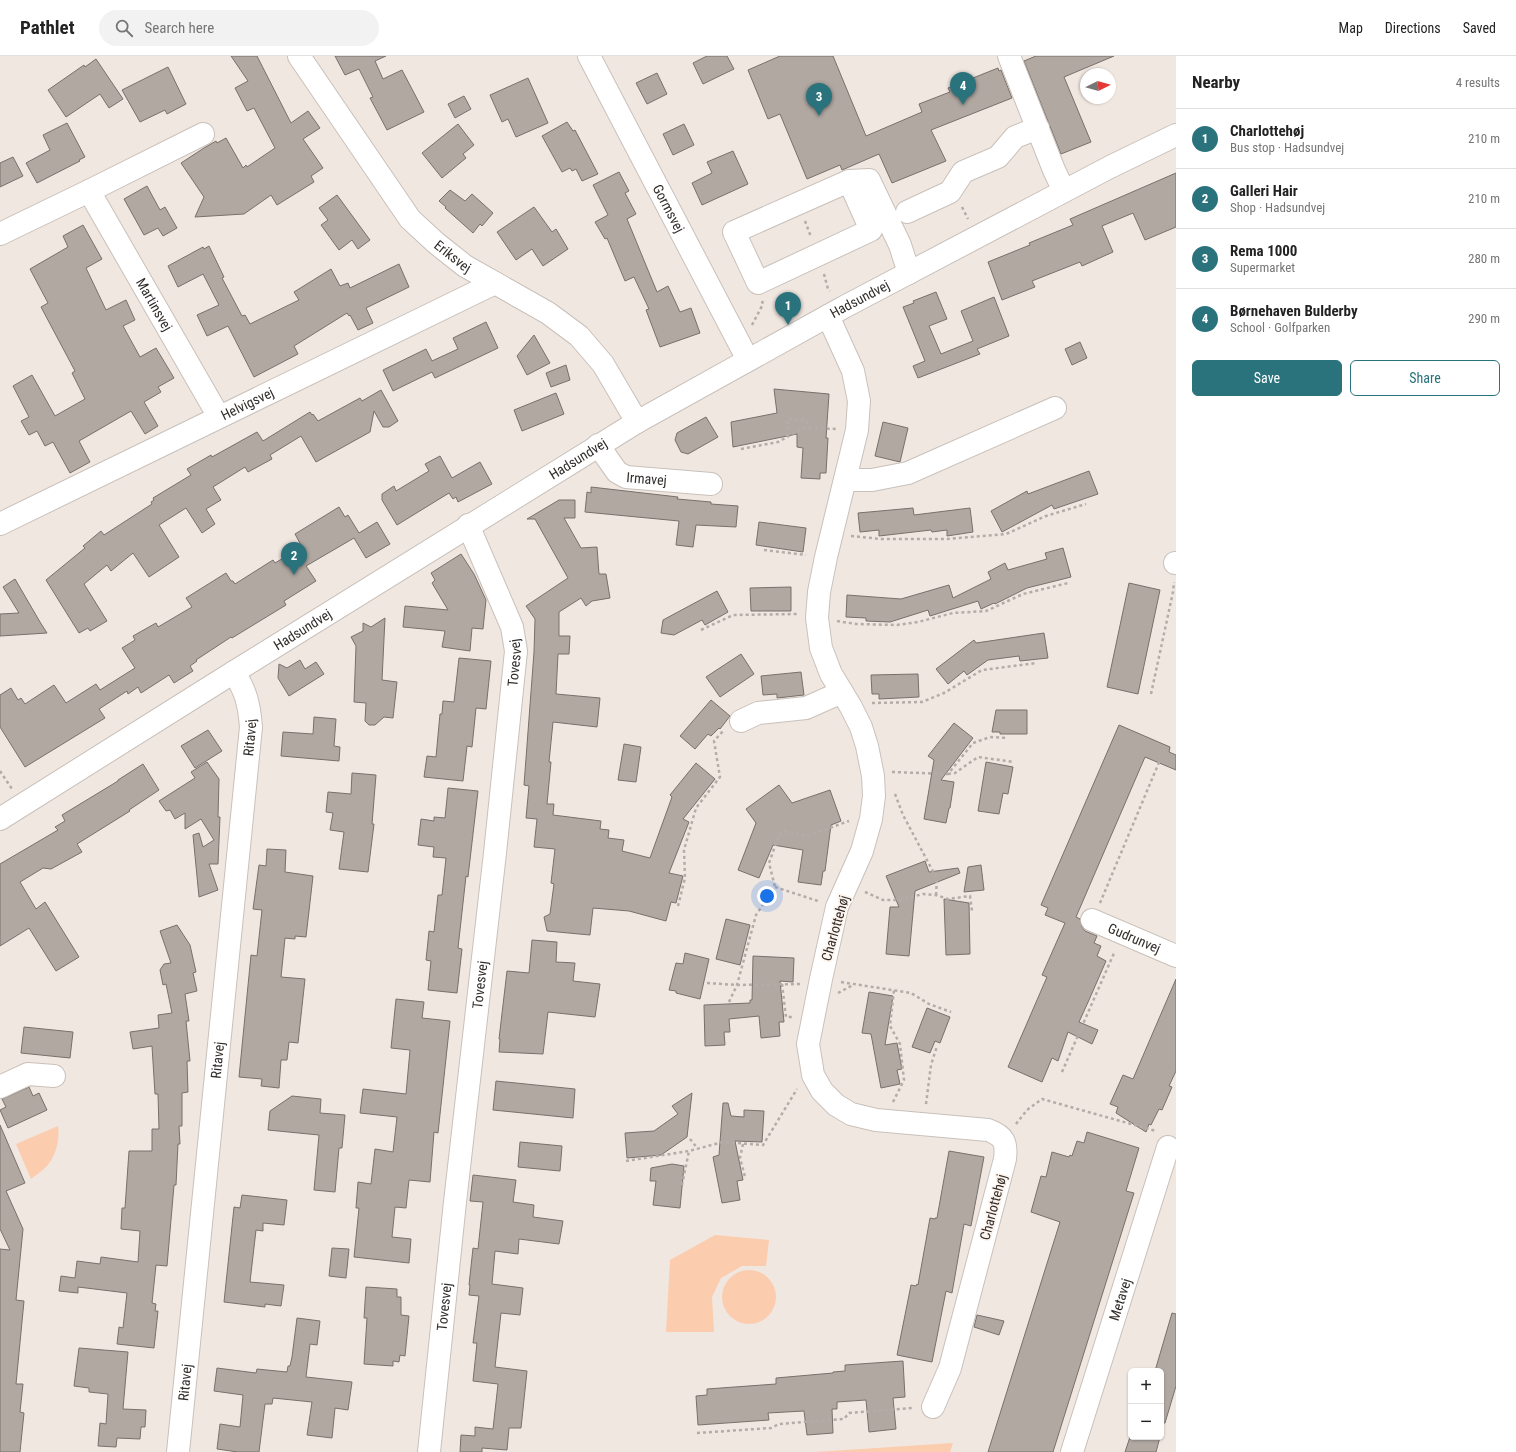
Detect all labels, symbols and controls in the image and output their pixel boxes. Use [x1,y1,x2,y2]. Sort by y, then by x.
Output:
search box [99,10,379,46]
text: Pathlet [20,16,75,39]
icon: search [113,17,135,39]
text: Search here [145,19,214,37]
text: Map [1339,20,1363,36]
text: Directions [1385,20,1441,36]
text: Saved [1463,20,1496,36]
north arrow [1080,68,1116,104]
pin: 4 [950,72,976,105]
text: Nearby [1192,72,1240,92]
text: 4 results [1456,75,1500,90]
pin: 3 [806,83,832,116]
text: Charlottehøj [1230,122,1304,140]
text: 1 [1202,131,1208,146]
text: 210 m [1468,131,1500,146]
text: Bus stop · Hadsundvej [1230,140,1344,155]
street label: Gormsvej [650,182,688,235]
text: Galleri Hair [1230,182,1298,200]
text: 2 [1202,191,1208,206]
text: 210 m [1468,191,1500,206]
text: Shop · Hadsundvej [1230,200,1325,215]
street label: Eriksvej [431,237,474,276]
text: Rema 1000 [1230,242,1297,260]
text: 3 [1202,251,1208,266]
text: 280 m [1468,251,1500,266]
text: Supermarket [1230,260,1295,275]
street label: Martinsvej [133,275,176,334]
street label: Hadsundvej [827,277,892,321]
pin: 1 [775,292,801,325]
text: Børnehaven Bulderby [1230,302,1358,320]
text: 4 [1202,311,1208,326]
text: 290 m [1468,311,1500,326]
text: School · Golfparken [1230,320,1330,335]
button: Save [1192,360,1342,396]
button: Share [1350,360,1500,396]
street label: Helvigsvej [218,384,276,423]
street label: Hadsundvej [546,435,610,483]
street label: Irmavej [626,469,667,488]
pin: 2 [281,542,307,575]
street label: Hadsundvej [271,606,334,653]
street label: Tovesvej [504,638,524,687]
street label: Ritavej [240,718,259,757]
your location [757,886,777,906]
street label: Charlottehøj [818,893,852,963]
street label: Gudrunvej [1106,920,1163,956]
street label: Tovesvej [469,960,491,1010]
street label: Ritavej [208,1041,227,1079]
street label: Charlottehøj [977,1172,1009,1242]
street label: Metavej [1106,1276,1134,1323]
street label: Tovesvej [434,1282,455,1331]
street label: Ritavej [175,1363,195,1402]
map controls [1128,1368,1164,1440]
button: + [1128,1368,1164,1404]
button: − [1128,1404,1164,1440]

